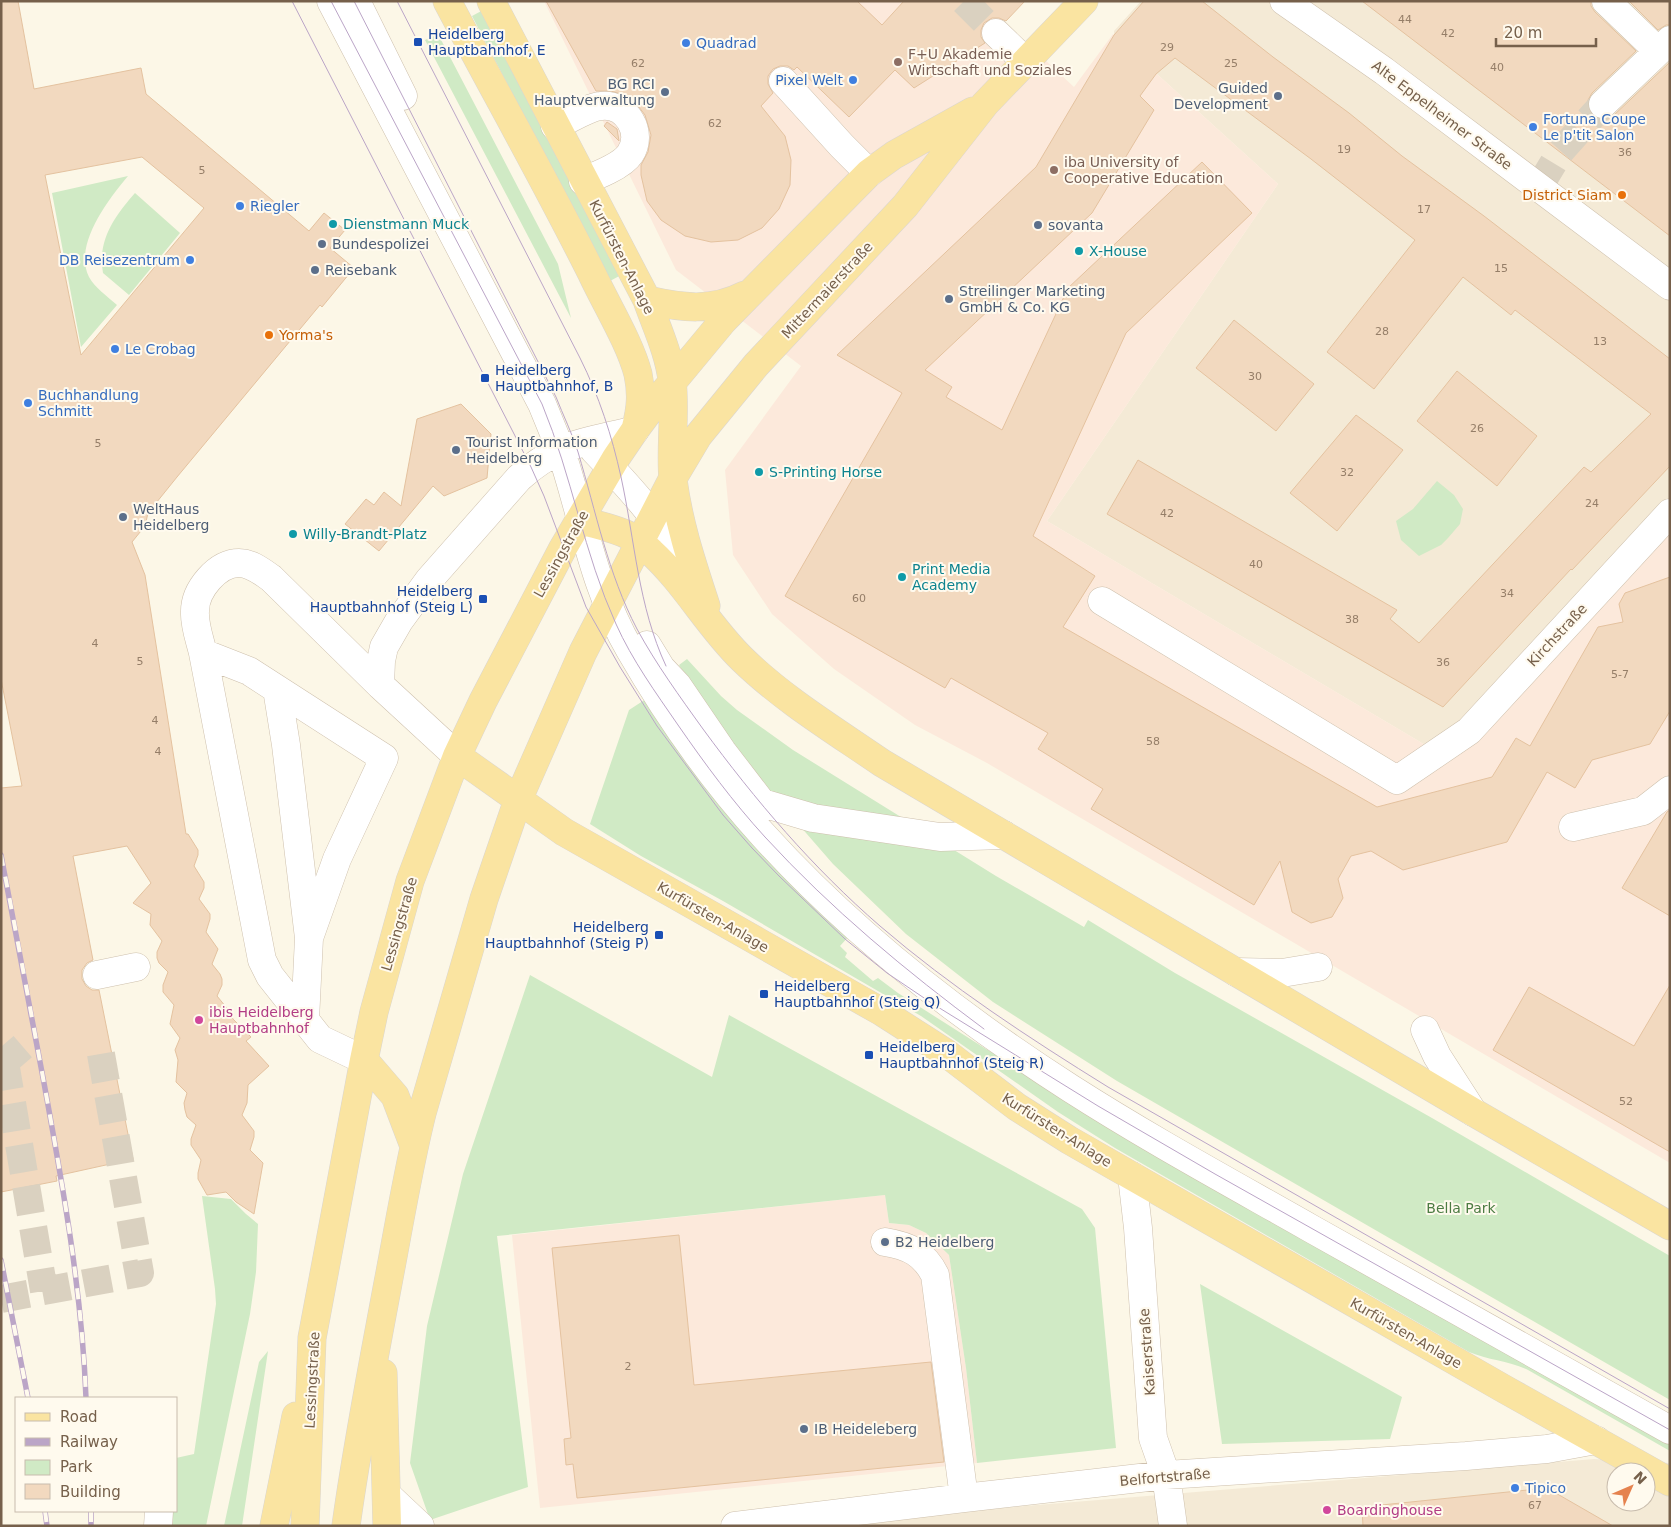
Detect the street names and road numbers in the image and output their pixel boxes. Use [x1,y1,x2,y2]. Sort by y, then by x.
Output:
street label: Alte Eppelheimer Straße [1369,57,1515,173]
street label: Kurfürsten-Anlage [586,197,658,317]
street label: Mittermaierstraße [778,238,876,342]
street label: Lessingstraße [530,508,592,600]
street label: Kirchstraße [1524,600,1590,670]
street label: Lessingstraße [378,875,420,973]
street label: Kurfürsten-Anlage [654,879,772,955]
street label: Kurfürsten-Anlage [999,1090,1115,1170]
street label: Kurfürsten-Anlage [1347,1295,1465,1371]
street label: Kaiserstraße [1136,1308,1158,1396]
street label: Lessingstraße [301,1331,323,1429]
street label: Belfortstraße [1119,1465,1211,1489]

